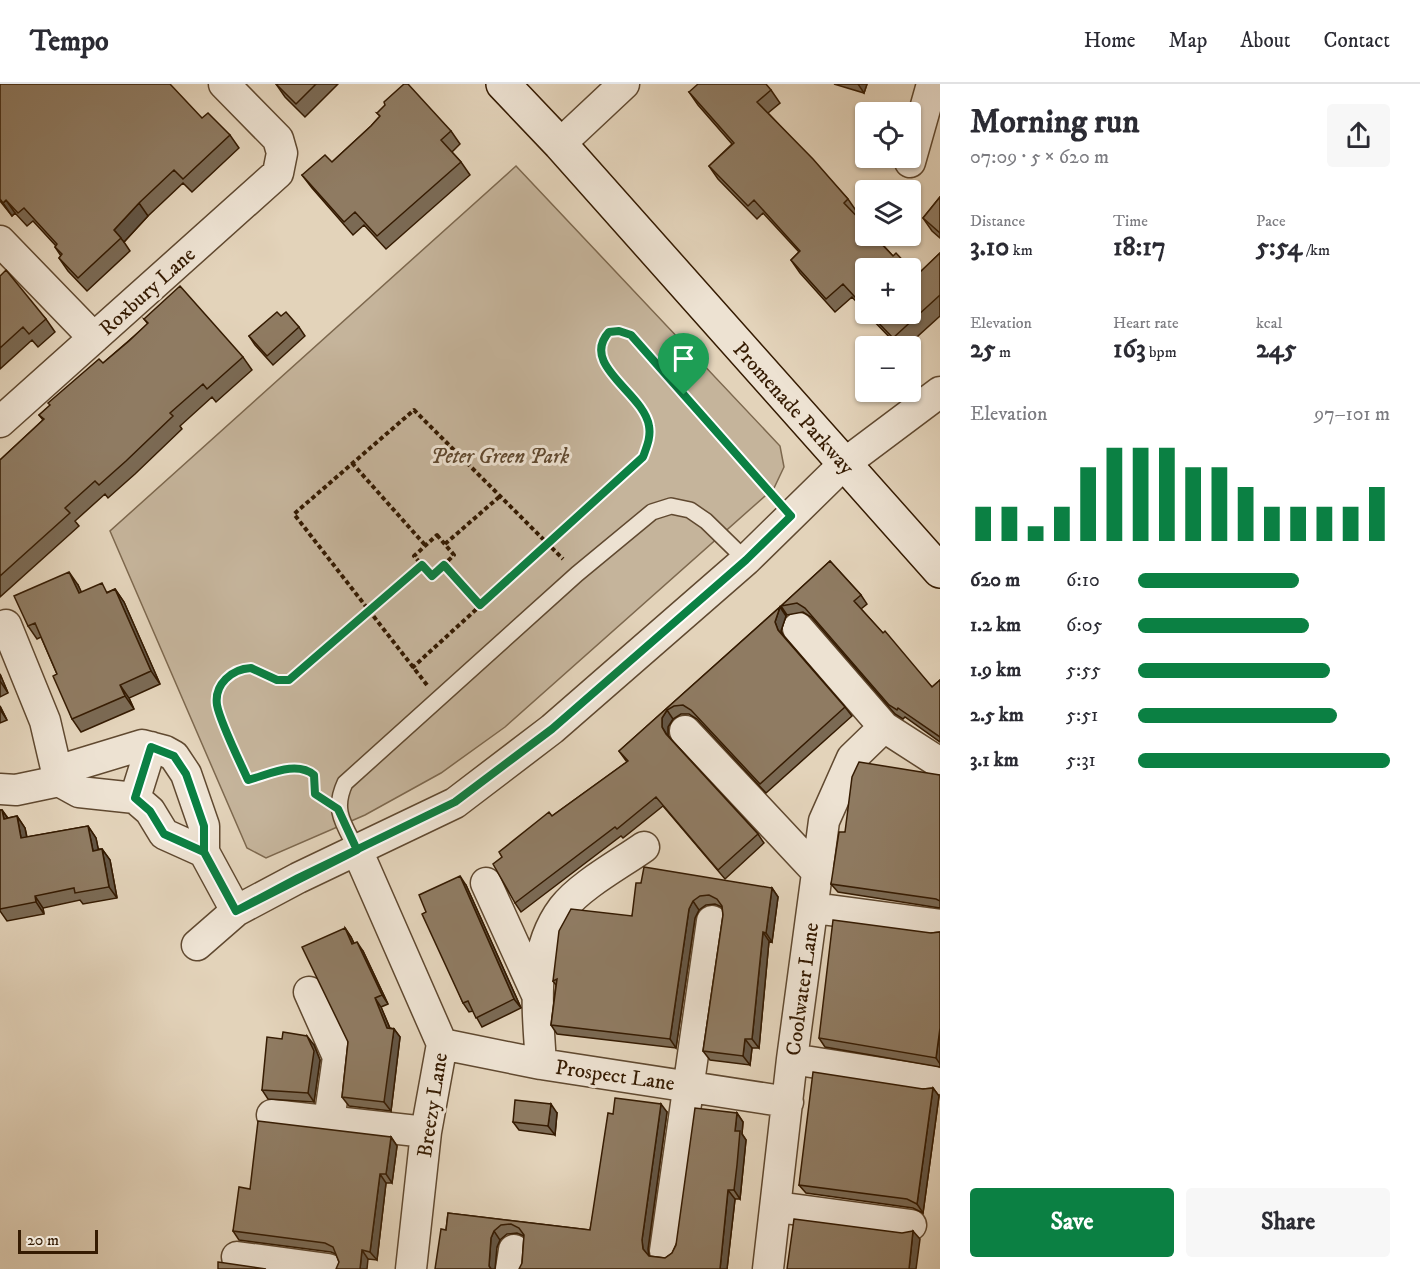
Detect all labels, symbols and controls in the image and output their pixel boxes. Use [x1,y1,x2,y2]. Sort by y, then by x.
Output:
text: Tempo [30,24,109,59]
text: Home [1084,28,1136,54]
text: Map [1169,28,1207,54]
text: About [1240,28,1291,54]
text: Contact [1324,28,1390,54]
map controls [855,102,921,402]
button: locate [855,102,921,168]
text: Morning run [970,102,1139,143]
button: share [1327,104,1390,167]
text: 07:09 · 5 × 620 m [970,145,1109,170]
button: layers [855,180,921,246]
text: Distance [970,211,1025,231]
text: Time [1113,211,1148,231]
text: Pace [1256,211,1286,231]
text: 3.10 [970,231,1009,264]
text: 18:17 [1113,231,1166,264]
text: 5:54 [1256,231,1302,264]
text: km [1009,240,1033,260]
text: /km [1302,240,1330,260]
street label: Roxbury Lane [94,242,201,342]
button: + [855,258,921,324]
text: Elevation [970,313,1032,333]
text: Heart rate [1113,313,1179,333]
text: kcal [1256,313,1282,333]
pin [658,333,709,395]
text: 25 [970,333,996,366]
text: 163 [1113,333,1146,366]
text: 245 [1256,333,1297,366]
button: − [855,336,921,402]
street label: Promenade Parkway [727,337,860,481]
icon: arrive [667,342,700,375]
text: m [996,342,1011,362]
text: bpm [1146,342,1177,362]
text: Elevation [970,402,1047,427]
text: 97–101 m [1314,402,1390,427]
park label: Peter Green Park [431,444,570,470]
text: 620 m [970,568,1020,593]
text: 6:10 [1066,568,1100,593]
text: 1.2 km [970,613,1021,638]
text: 6:05 [1066,613,1102,638]
text: 1.9 km [970,658,1021,683]
text: 5:55 [1066,658,1101,683]
text: 2.5 km [970,703,1024,728]
text: 5:51 [1066,703,1098,728]
text: 3.1 km [970,748,1019,773]
text: 5:31 [1066,748,1096,773]
street label: Coolwater Lane [781,921,825,1057]
street label: Breezy Lane [412,1051,454,1159]
street label: Prospect Lane [553,1055,677,1097]
button: Save [970,1188,1174,1257]
button: Share [1186,1188,1390,1257]
scale bar [18,1227,98,1254]
text: 20 m [27,1230,59,1250]

